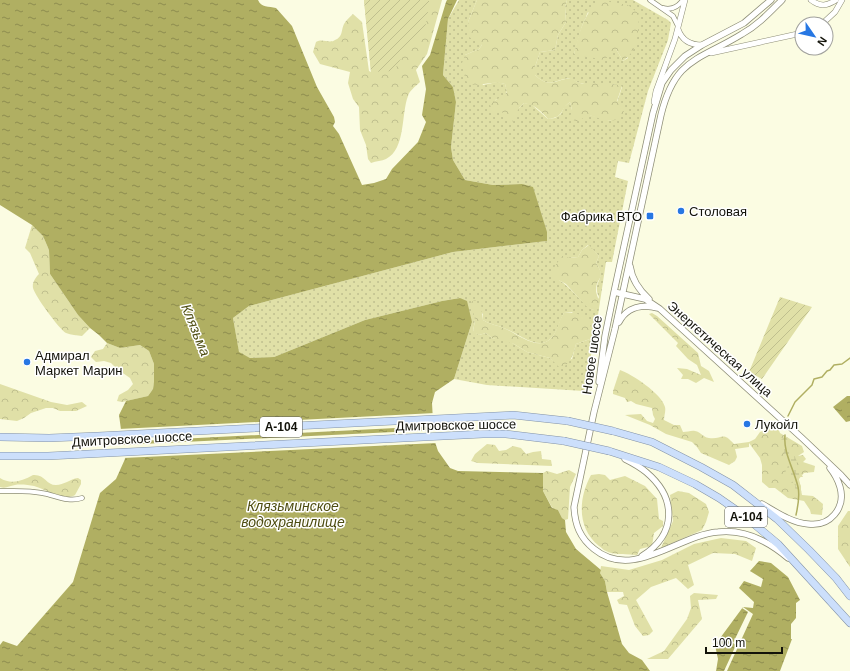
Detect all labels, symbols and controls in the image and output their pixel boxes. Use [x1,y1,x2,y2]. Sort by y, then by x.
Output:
north arrow [794,16,834,56]
text: N [815,35,829,48]
place label: Столовая [689,204,747,219]
marker: Столовая [676,206,686,216]
place label: Фабрика ВТО [561,209,642,224]
marker: Фабрика ВТО [645,211,655,221]
street label: Энергетическая улица [665,298,776,400]
water label: Клязьма [178,302,214,359]
street label: Новое шоссе [579,315,605,395]
place label: Адмирал Маркет Марин [35,348,123,378]
marker: Адмирал Маркет Марин [22,357,32,367]
street label: Дмитровское шоссе [396,416,516,434]
road number: А-104 [260,417,302,437]
place label: Лукойл [755,417,798,432]
marker: Лукойл [742,419,752,429]
street label: Дмитровское шоссе [71,428,193,450]
water label: Клязьминское водохранилище [241,498,345,530]
road number: А-104 [725,507,767,527]
scale bar [706,629,782,655]
text: 100 m [712,636,745,650]

